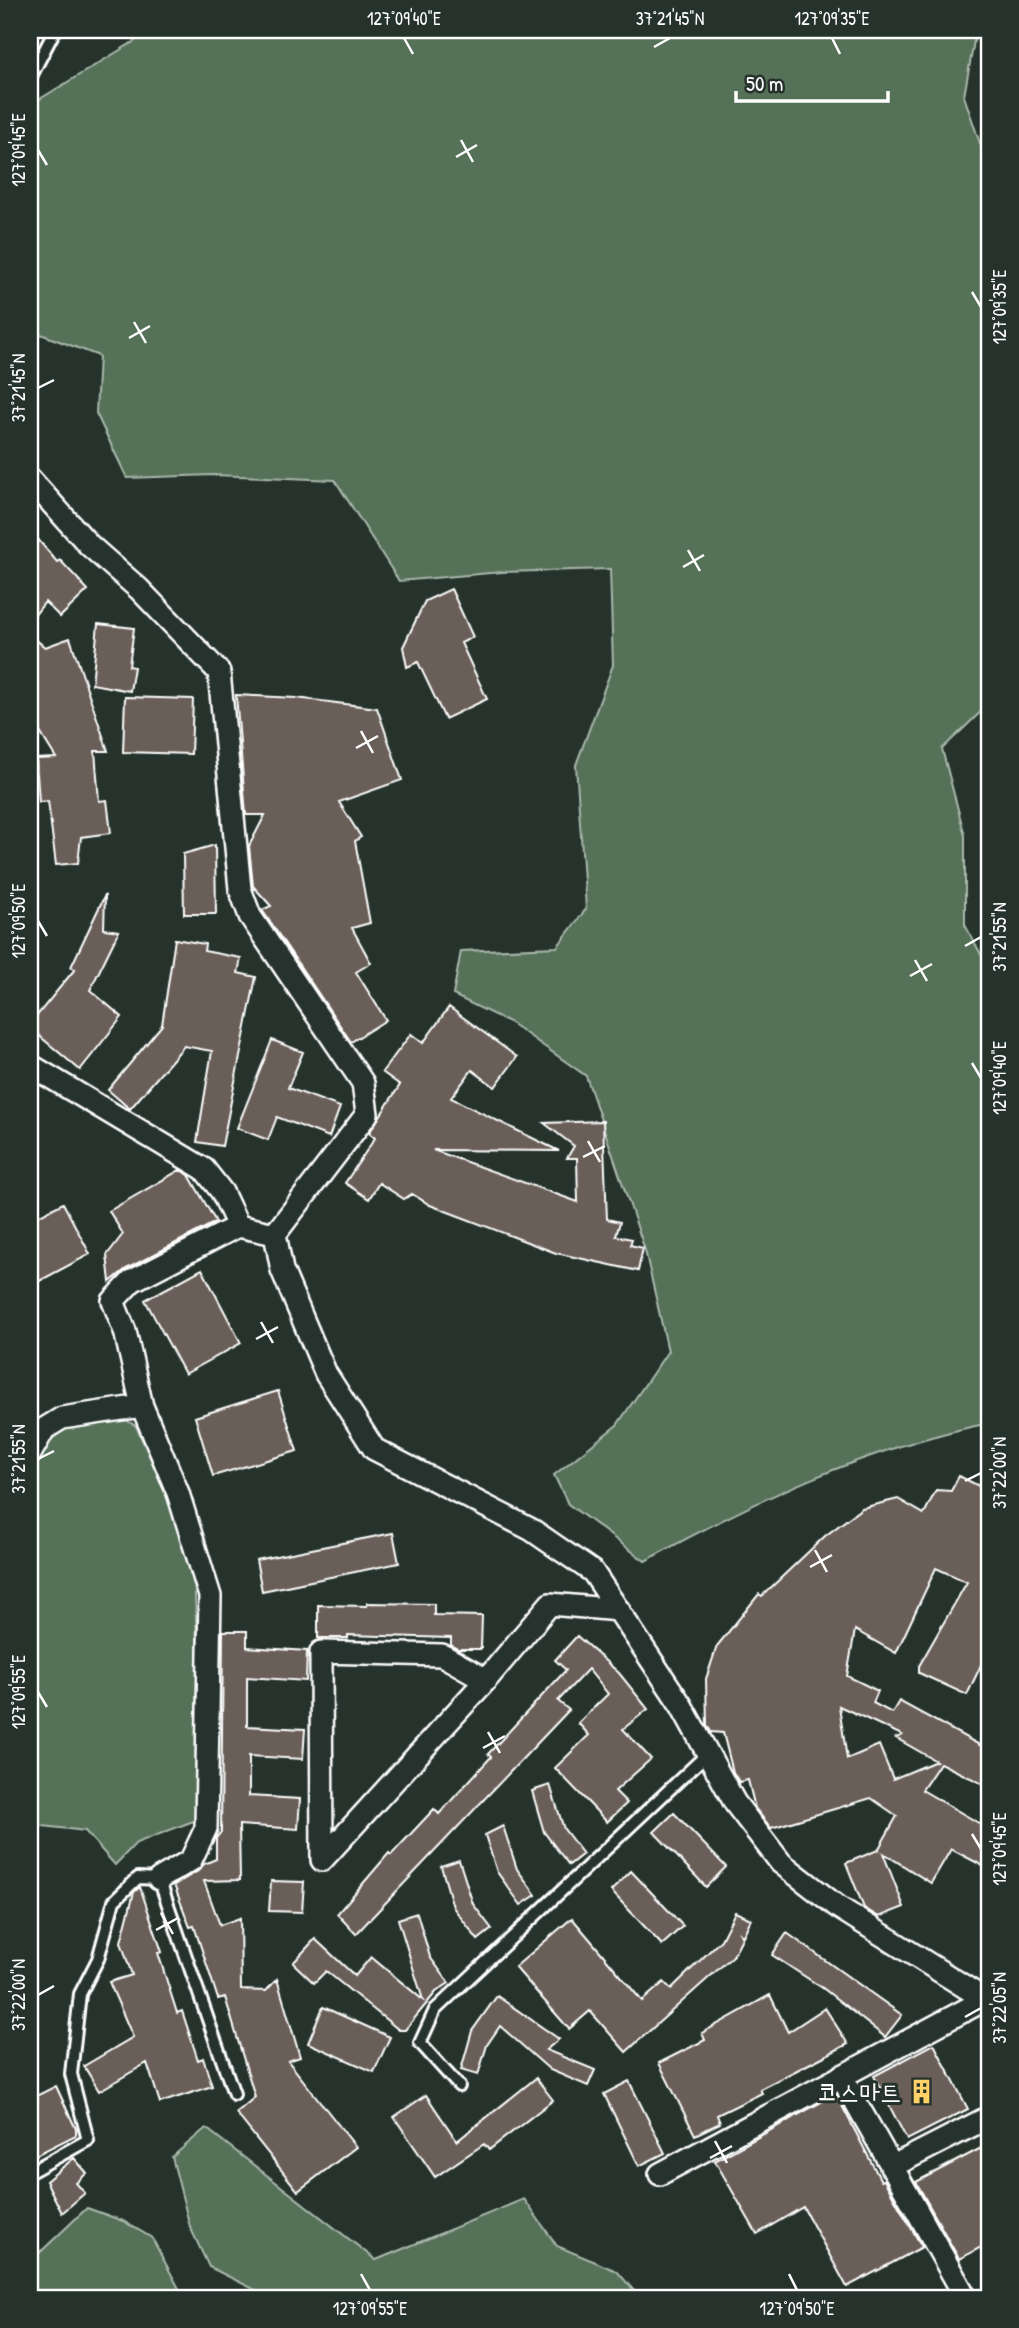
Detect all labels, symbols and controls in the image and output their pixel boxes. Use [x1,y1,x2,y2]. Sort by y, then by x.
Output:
text: 127°09'40"E [367,6,441,31]
text: 37°21'45"N [636,6,704,31]
text: 127°09'35"E [795,6,869,31]
scale bar [736,60,888,104]
text: 50 m [746,69,783,98]
text: 127°09'45"E [6,113,31,187]
text: 127°09'35"E [987,270,1012,344]
text: 37°21'45"N [6,354,31,422]
text: 127°09'50"E [6,884,31,958]
text: 37°21'55"N [987,902,1012,972]
text: 127°09'40"E [987,1041,1012,1115]
text: 37°21'55"N [6,1424,31,1494]
text: 37°22'00"N [987,1437,1012,1509]
text: 127°09'55"E [6,1655,31,1729]
text: 127°09'45"E [987,1812,1012,1886]
text: 37°22'00"N [6,1959,31,2031]
text: 37°22'05"N [987,1972,1012,2044]
place label: 코스마트 [817,2074,901,2109]
building icon: 코스마트 [907,2078,935,2106]
text: 127°09'55"E [333,2296,407,2321]
text: 127°09'50"E [760,2296,834,2321]

